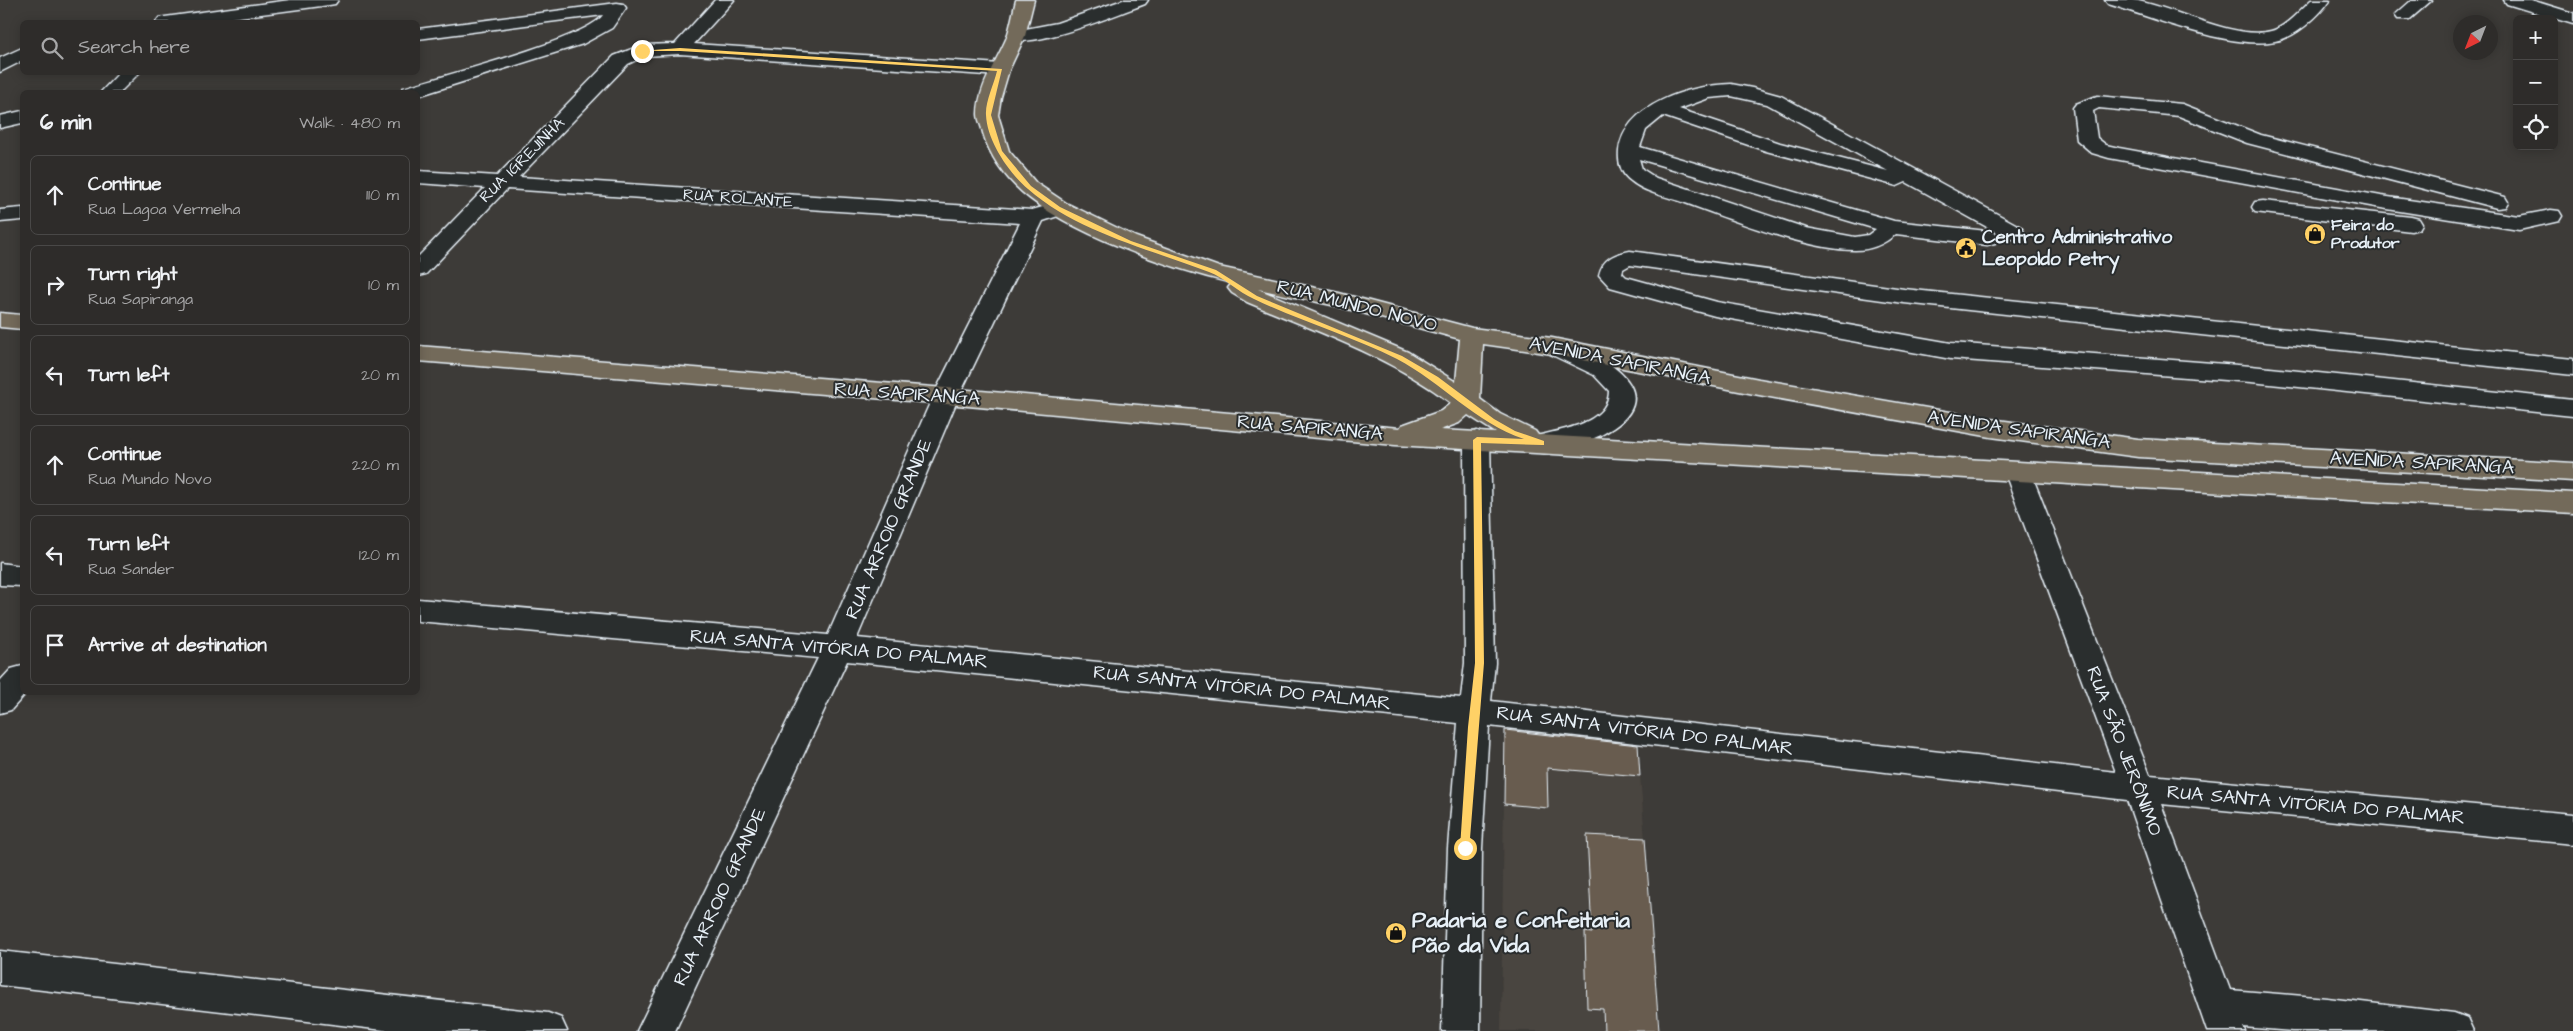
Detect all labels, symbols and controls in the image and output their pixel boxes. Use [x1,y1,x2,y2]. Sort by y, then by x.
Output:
north arrow [2453,15,2498,60]
map controls [2513,15,2558,150]
button: + [2513,15,2558,60]
search box [20,20,420,75]
icon: search [38,34,66,62]
text: Search here [78,34,190,61]
route end [631,40,654,63]
button: − [2513,60,2558,105]
button: locate [2513,105,2558,150]
text: 6 min [40,108,92,137]
text: Walk · 480 m [299,112,400,134]
street label: RUA IGREJINHA [475,113,569,207]
text: Continue [88,171,162,198]
icon: ahead [41,181,69,209]
street label: RUA ROLANTE [682,183,794,213]
text: 110 m [366,184,399,206]
text: Rua Lagoa Vermelha [88,198,240,220]
place label: Feira do Produtor [2331,214,2400,254]
shop icon: Feira do Produtor [2303,222,2327,246]
place label: Centro Administrativo Leopoldo Petry [1982,224,2172,274]
public building icon: Centro Administrativo Leopoldo Petry [1954,236,1978,260]
text: Turn right [88,261,177,288]
icon: right [41,271,69,299]
street label: RUA MUNDO NOVO [1274,273,1440,339]
text: 10 m [368,274,399,296]
text: Rua Sapiranga [88,288,193,310]
street label: AVENIDA SAPIRANGA [1527,330,1713,392]
icon: left [41,361,69,389]
text: Turn left [88,362,169,389]
text: 20 m [361,364,399,386]
street label: RUA SAPIRANGA [833,375,981,413]
street label: AVENIDA SAPIRANGA [1926,404,2112,456]
street label: RUA SAPIRANGA [1236,408,1384,448]
street label: RUA ARROIO GRANDE [839,435,939,623]
text: Continue [88,441,162,468]
street label: AVENIDA SAPIRANGA [2329,445,2515,481]
icon: ahead [41,451,69,479]
text: 220 m [352,454,399,476]
text: Rua Mundo Novo [88,468,211,490]
text: Turn left [88,531,169,558]
icon: left [41,541,69,569]
text: 120 m [359,544,399,566]
text: Rua Sander [88,558,174,580]
street label: RUA SANTA VITÓRIA DO PALMAR [689,623,989,675]
icon: arrive [41,631,69,659]
text: Arrive at destination [88,632,267,659]
street label: RUA SANTA VITÓRIA DO PALMAR [1092,659,1392,717]
street label: RUA SÃO JERÔNIMO [2079,662,2169,840]
street label: RUA SANTA VITÓRIA DO PALMAR [1495,699,1795,763]
street label: RUA SANTA VITÓRIA DO PALMAR [2166,779,2466,831]
street label: RUA ARROIO GRANDE [667,804,773,990]
route start [1454,837,1477,860]
place label: Padaria e Confeitaria Pão da Vida [1412,905,1631,961]
shop icon: Padaria e Confeitaria Pão da Vida [1384,921,1408,945]

